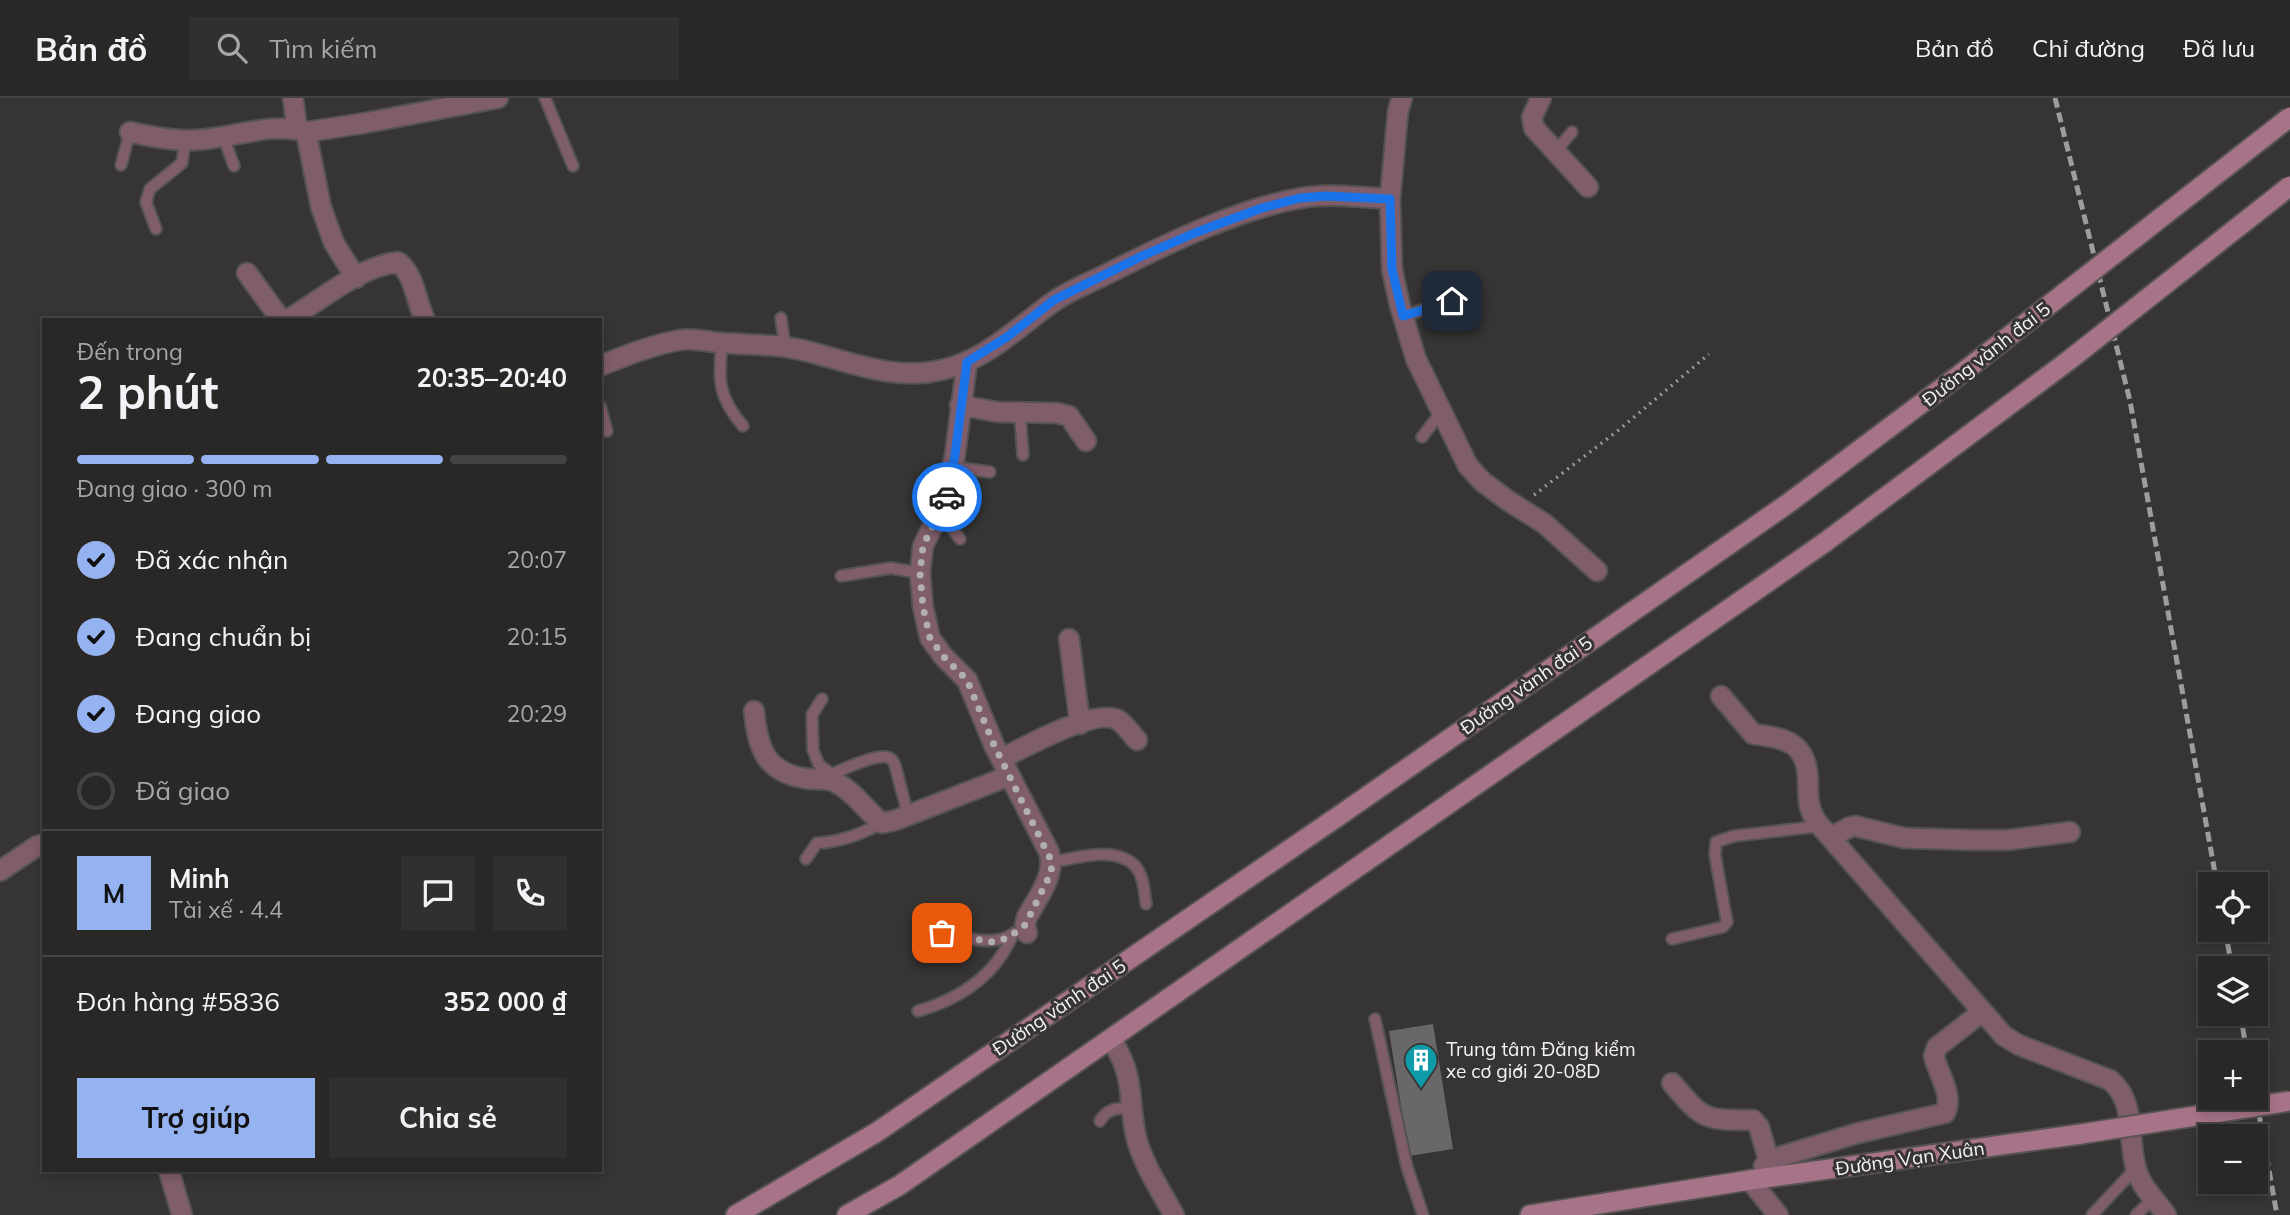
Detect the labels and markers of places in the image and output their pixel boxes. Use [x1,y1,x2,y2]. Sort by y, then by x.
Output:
pin [1422,271,1482,331]
pin [912,903,972,963]
place label: Trung tâm Đăng kiểm xe cơ giới 20-08D [1446,1037,1636,1083]
building icon: Trung tâm Đăng kiểm xe cơ giới 20-08D [1402,1041,1440,1090]

